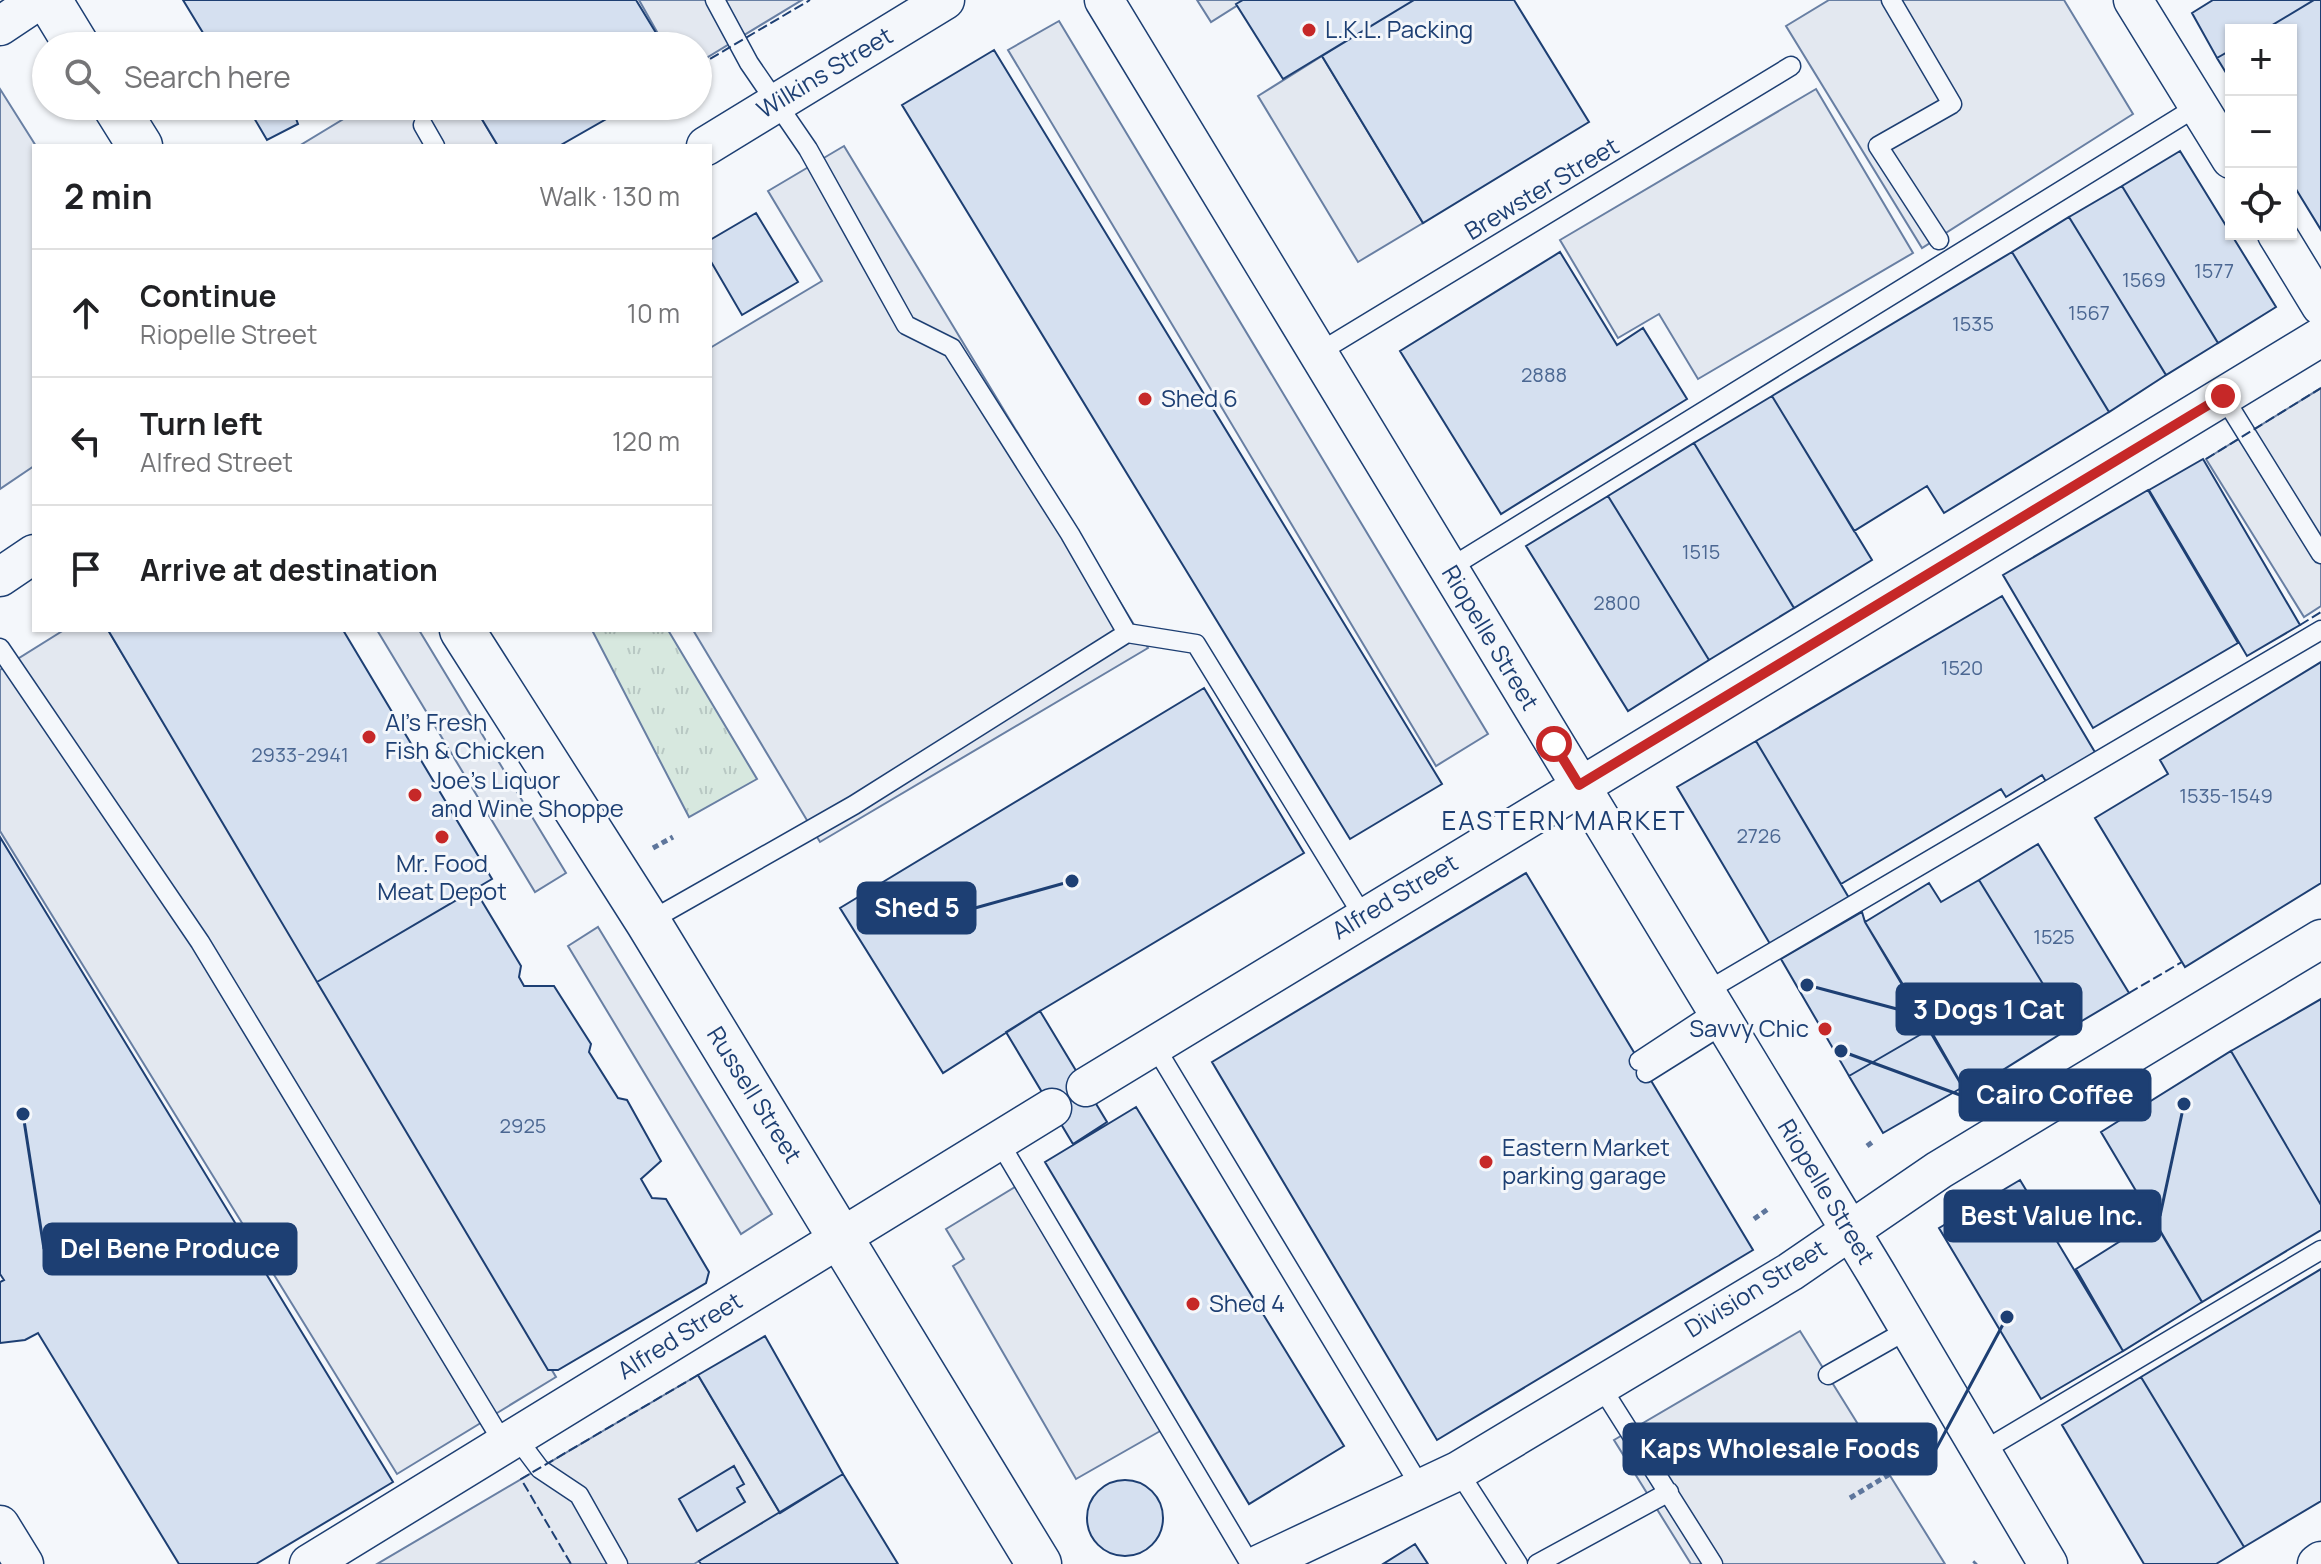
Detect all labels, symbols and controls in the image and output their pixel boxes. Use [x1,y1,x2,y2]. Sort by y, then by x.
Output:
place label: L.K.L. Packing [1325,12,1473,45]
street label: Wilkins Street [750,18,898,125]
marker: L.K.L. Packing [1300,21,1318,39]
map controls [2225,24,2297,240]
button: + [2225,24,2297,96]
search box [32,32,712,120]
icon: search [60,54,104,98]
text: Search here [124,56,291,97]
button: − [2225,96,2297,168]
street label: Brewster Street [1458,129,1624,247]
button: locate [2225,168,2297,240]
text: 2 min [64,173,152,219]
text: Walk · 130 m [540,178,680,214]
house number: 1577 [2194,257,2234,284]
house number: 1569 [2122,266,2166,293]
text: Continue [140,275,276,316]
icon: ahead [64,291,108,335]
text: 10 m [627,295,680,331]
house number: 1567 [2068,299,2110,326]
house number: 1535 [1952,310,1994,337]
text: Riopelle Street [140,316,317,352]
house number: 2888 [1521,361,1567,388]
route end [2205,378,2241,414]
place label: Shed 6 [1161,381,1238,414]
marker: Shed 6 [1136,390,1154,408]
text: Turn left [140,403,263,444]
icon: left [64,419,108,463]
text: 120 m [612,423,680,459]
text: Alfred Street [140,444,293,480]
house number: 1515 [1682,538,1720,565]
icon: arrive [64,547,108,591]
text: Arrive at destination [140,549,438,590]
street label: Riopelle Street [1435,559,1548,716]
house number: 2800 [1593,589,1641,616]
house number: 1520 [1941,654,1983,681]
place label: Al's Fresh Fish & Chicken [385,705,545,766]
route start [1536,726,1572,762]
marker: Al's Fresh Fish & Chicken [360,728,378,746]
house number: 2933-2941 [251,741,349,768]
place label: Joe's Liquor and Wine Shoppe [431,763,624,824]
house number: 1535-1549 [2179,782,2273,809]
marker: Joe's Liquor and Wine Shoppe [406,786,424,804]
district label: EASTERN MARKET [1442,802,1687,838]
house number: 2726 [1736,822,1782,849]
marker: Mr. Food Meat Depot [433,828,451,846]
street label: Alfred Street [1325,845,1463,946]
place label: Mr. Food Meat Depot [377,846,507,907]
callout: Shed 5 [858,883,975,933]
text: Shed 5 [874,889,960,925]
house number: 1525 [2033,923,2075,950]
callout: 3 Dogs 1 Cat [1897,984,2081,1034]
text: 3 Dogs 1 Cat [1913,991,2065,1027]
place label: Savvy Chic [1689,1011,1809,1044]
street label: Russell Street [700,1020,810,1169]
marker: Savvy Chic [1816,1020,1834,1038]
callout: Cairo Coffee [1960,1070,2150,1120]
text: Cairo Coffee [1976,1076,2134,1112]
house number: 2925 [500,1112,546,1139]
street label: Riopelle Street [1771,1113,1884,1270]
place label: Eastern Market parking garage [1502,1130,1670,1191]
marker: Eastern Market parking garage [1477,1153,1495,1171]
callout: Best Value Inc. [1945,1191,2160,1241]
text: Best Value Inc. [1960,1197,2144,1233]
callout: Del Bene Produce [44,1224,296,1274]
text: Del Bene Produce [60,1230,280,1266]
street label: Division Street [1678,1231,1832,1345]
street label: Alfred Street [611,1283,748,1386]
place label: Shed 4 [1209,1286,1285,1319]
marker: Shed 4 [1184,1295,1202,1313]
callout: Kaps Wholesale Foods [1624,1424,1936,1474]
text: Kaps Wholesale Foods [1640,1430,1920,1466]

